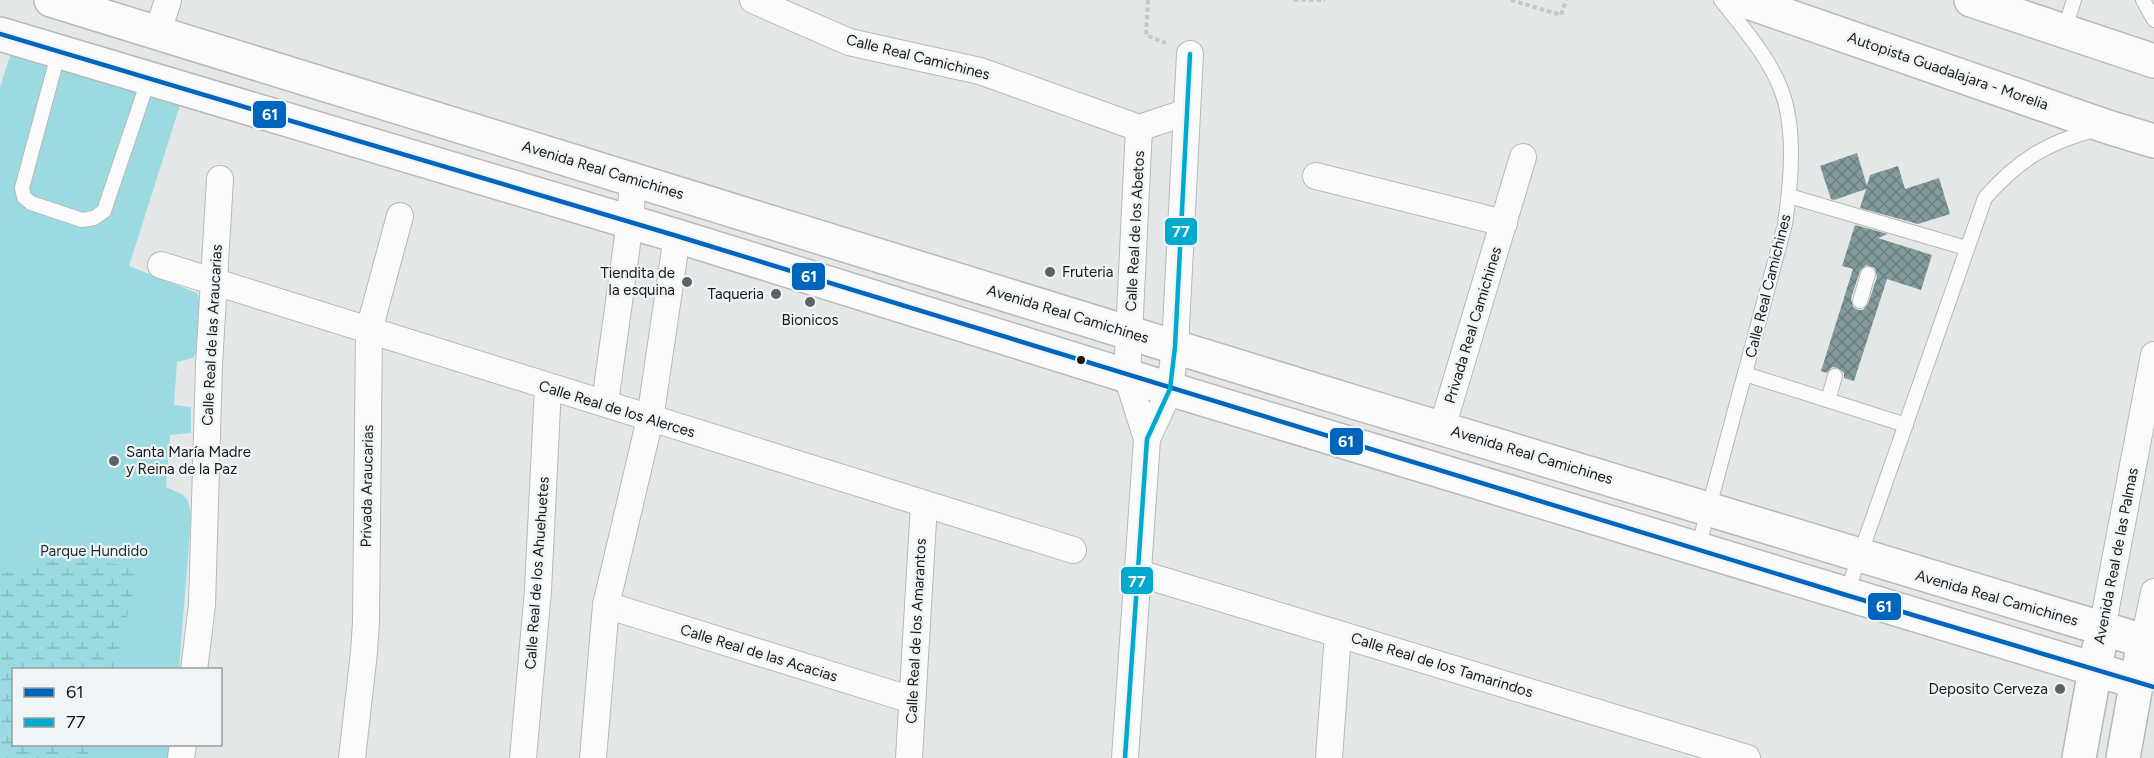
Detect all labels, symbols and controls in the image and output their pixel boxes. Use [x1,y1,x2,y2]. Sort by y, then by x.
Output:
street label: Autopista Guadalajara - Morelia [1845,28,2051,114]
street label: Calle Real Camichines [844,30,992,84]
line badge: 61 [252,100,287,129]
text: 61 [262,105,278,124]
street label: Avenida Real Camichines [520,137,686,203]
street label: Calle Real de los Abetos [1122,150,1148,312]
street label: Calle Real Camichines [1741,212,1795,360]
line badge: 77 [1164,217,1198,246]
text: 77 [1172,222,1190,241]
street label: Calle Real de las Araucarias [198,244,226,426]
street label: Privada Real Camichines [1441,244,1505,406]
line badge: 61 [791,262,826,291]
place label: Fruteria [1062,263,1113,281]
place label: Tiendita de la esquina [600,264,675,299]
marker: Fruteria [1043,265,1057,279]
text: 61 [801,267,817,286]
marker: Tiendita de la esquina [680,275,694,289]
street label: Avenida Real Camichines [985,281,1151,347]
place label: Taqueria [708,285,764,303]
marker: Taqueria [769,287,783,301]
marker: Bionicos [803,295,817,309]
place label: Bionicos [781,311,839,329]
unlabelled marker [1075,354,1087,366]
street label: Calle Real de los Alerces [537,377,697,441]
street label: Avenida Real Camichines [1449,422,1615,488]
street label: Privada Araucarias [357,424,377,548]
line badge: 61 [1329,427,1364,456]
text: 61 [1338,432,1354,451]
place label: Santa María Madre y Reina de la Paz [126,443,251,478]
marker: Santa María Madre y Reina de la Paz [107,454,121,468]
street label: Avenida Real de las Palmas [2090,466,2142,646]
street label: Calle Real de los Ahuehuetes [521,476,553,670]
street label: Calle Real de los Amarantos [902,538,930,724]
park label: Parque Hundido [40,542,148,560]
line badge: 77 [1120,566,1154,595]
street label: Avenida Real Camichines [1914,566,2080,630]
text: 77 [1128,572,1146,591]
line badge: 61 [1867,592,1902,621]
text: 61 [1876,597,1892,616]
street label: Calle Real de las Acacias [678,620,840,686]
street label: Calle Real de los Tamarindos [1349,629,1535,701]
legend [12,668,222,746]
place label: Deposito Cerveza [1929,680,2048,698]
text: 61 [66,681,84,703]
marker: Deposito Cerveza [2053,682,2067,696]
text: 77 [66,711,86,733]

